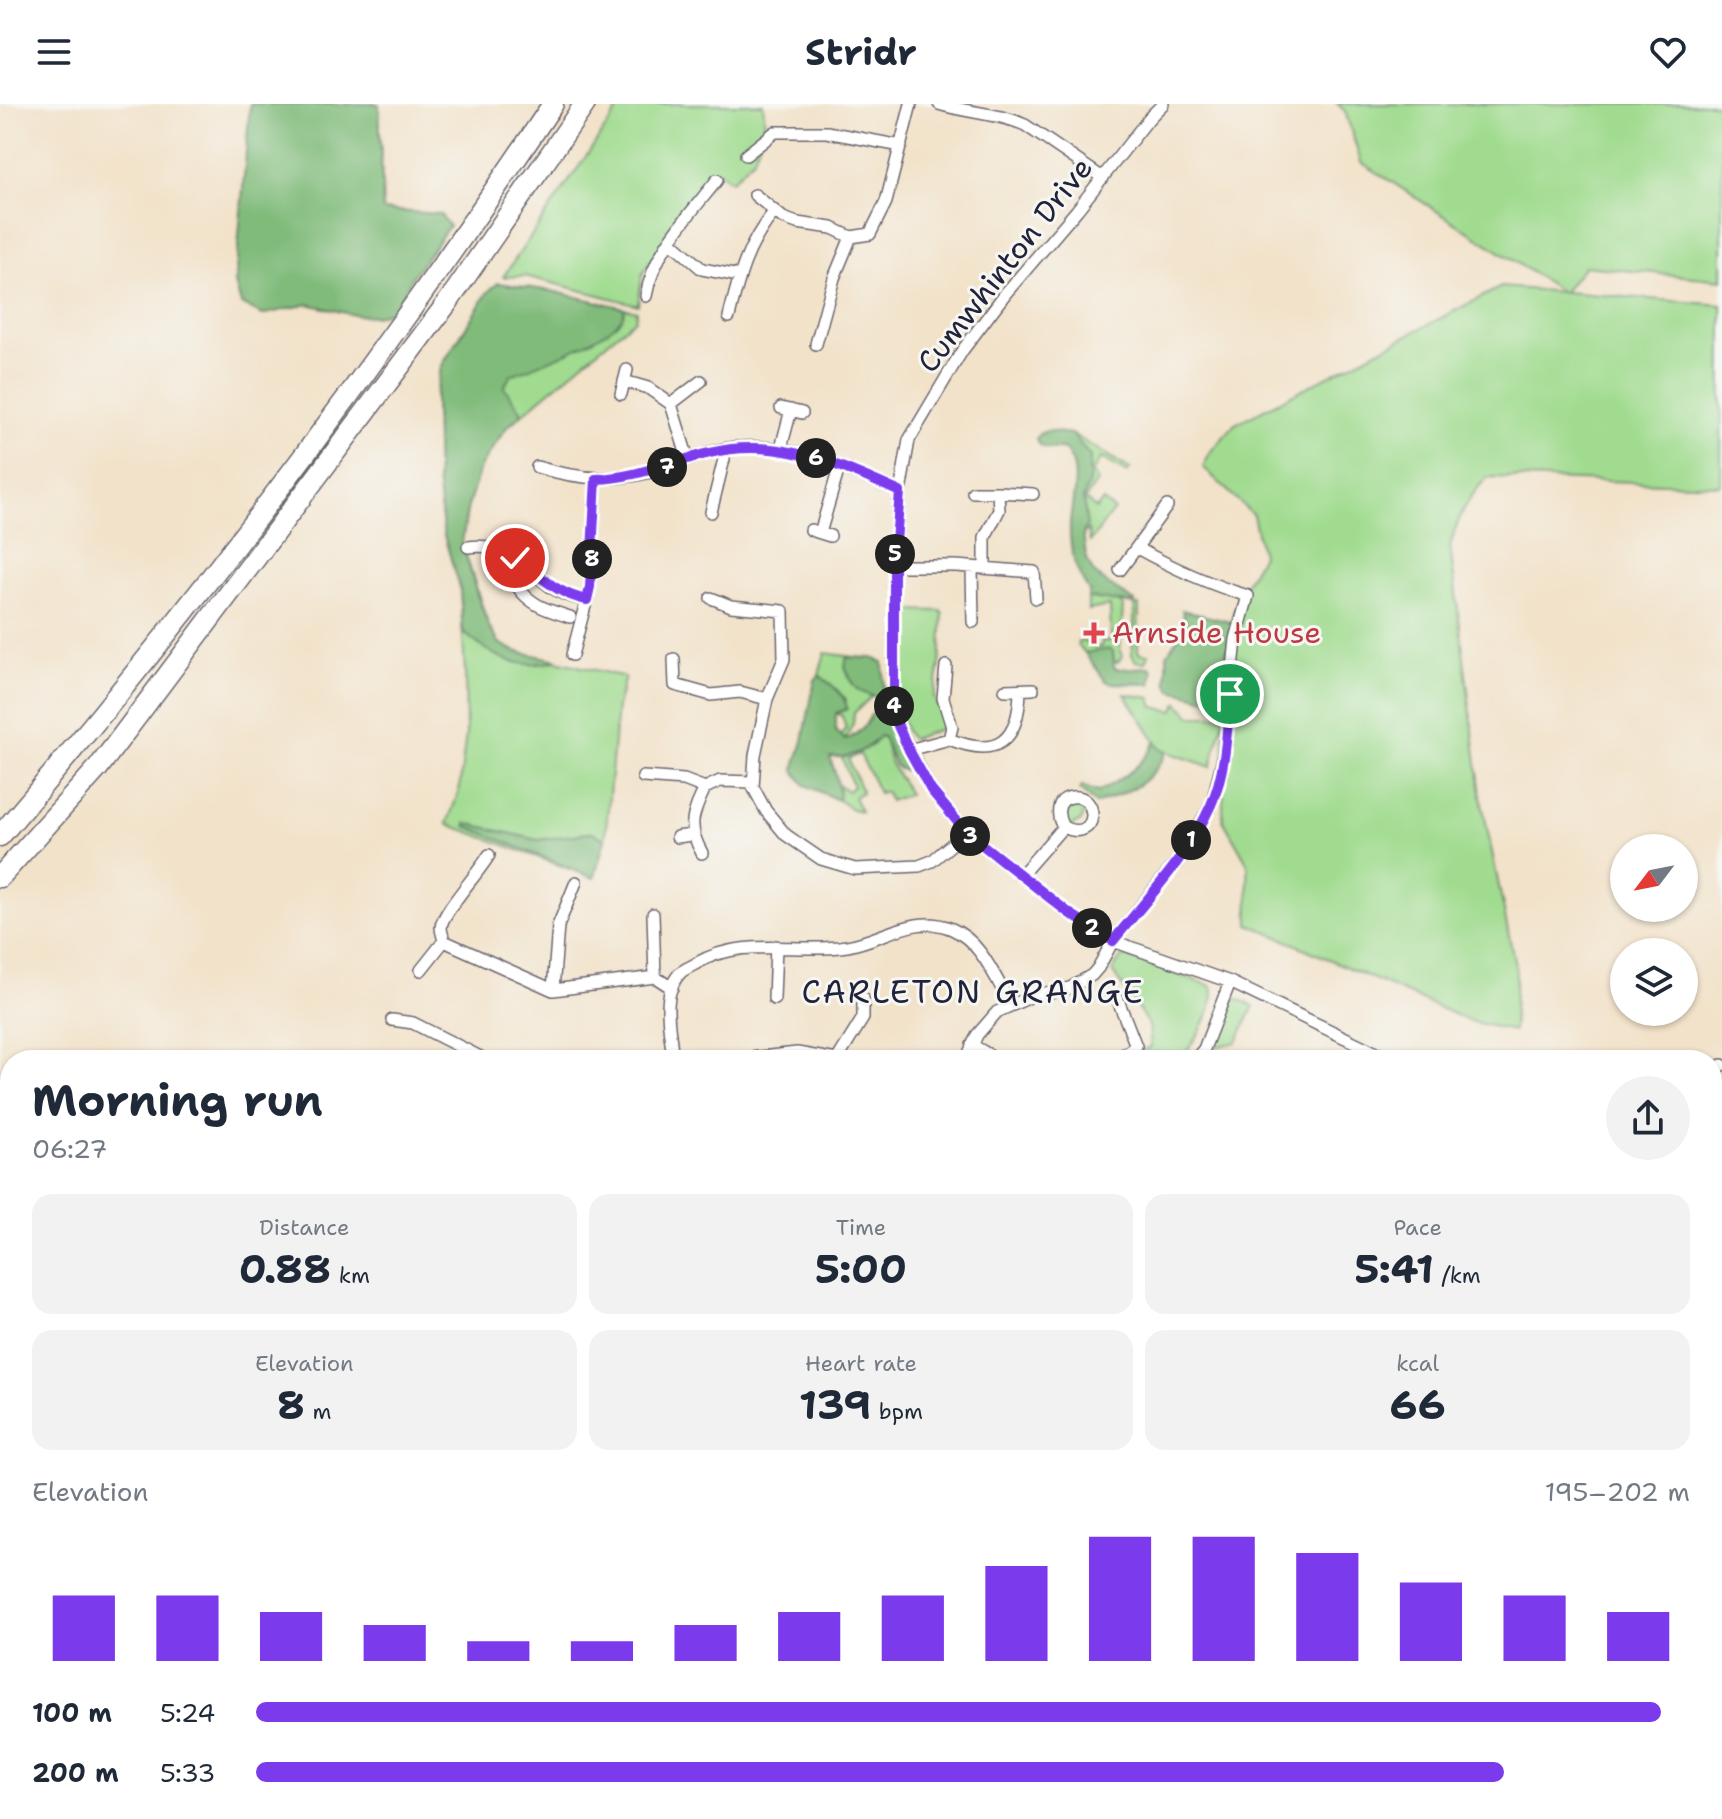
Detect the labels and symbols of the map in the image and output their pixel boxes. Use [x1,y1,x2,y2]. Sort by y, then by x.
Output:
street label: Cumwhinton Drive [907,148,1102,381]
pin: 6 [796,438,836,478]
pin: 7 [647,447,687,487]
pin [481,524,549,592]
pin: 5 [875,534,915,574]
pin: 8 [572,539,612,579]
place label: Arnside House [1112,612,1321,653]
marker: Arnside House [1083,622,1105,644]
pin [1196,660,1264,728]
pin: 4 [874,686,914,726]
pin: 3 [950,816,990,856]
pin: 1 [1171,820,1211,860]
north arrow [1610,834,1698,922]
pin: 2 [1072,908,1112,948]
district label: CARLETON GRANGE [801,970,1145,1013]

